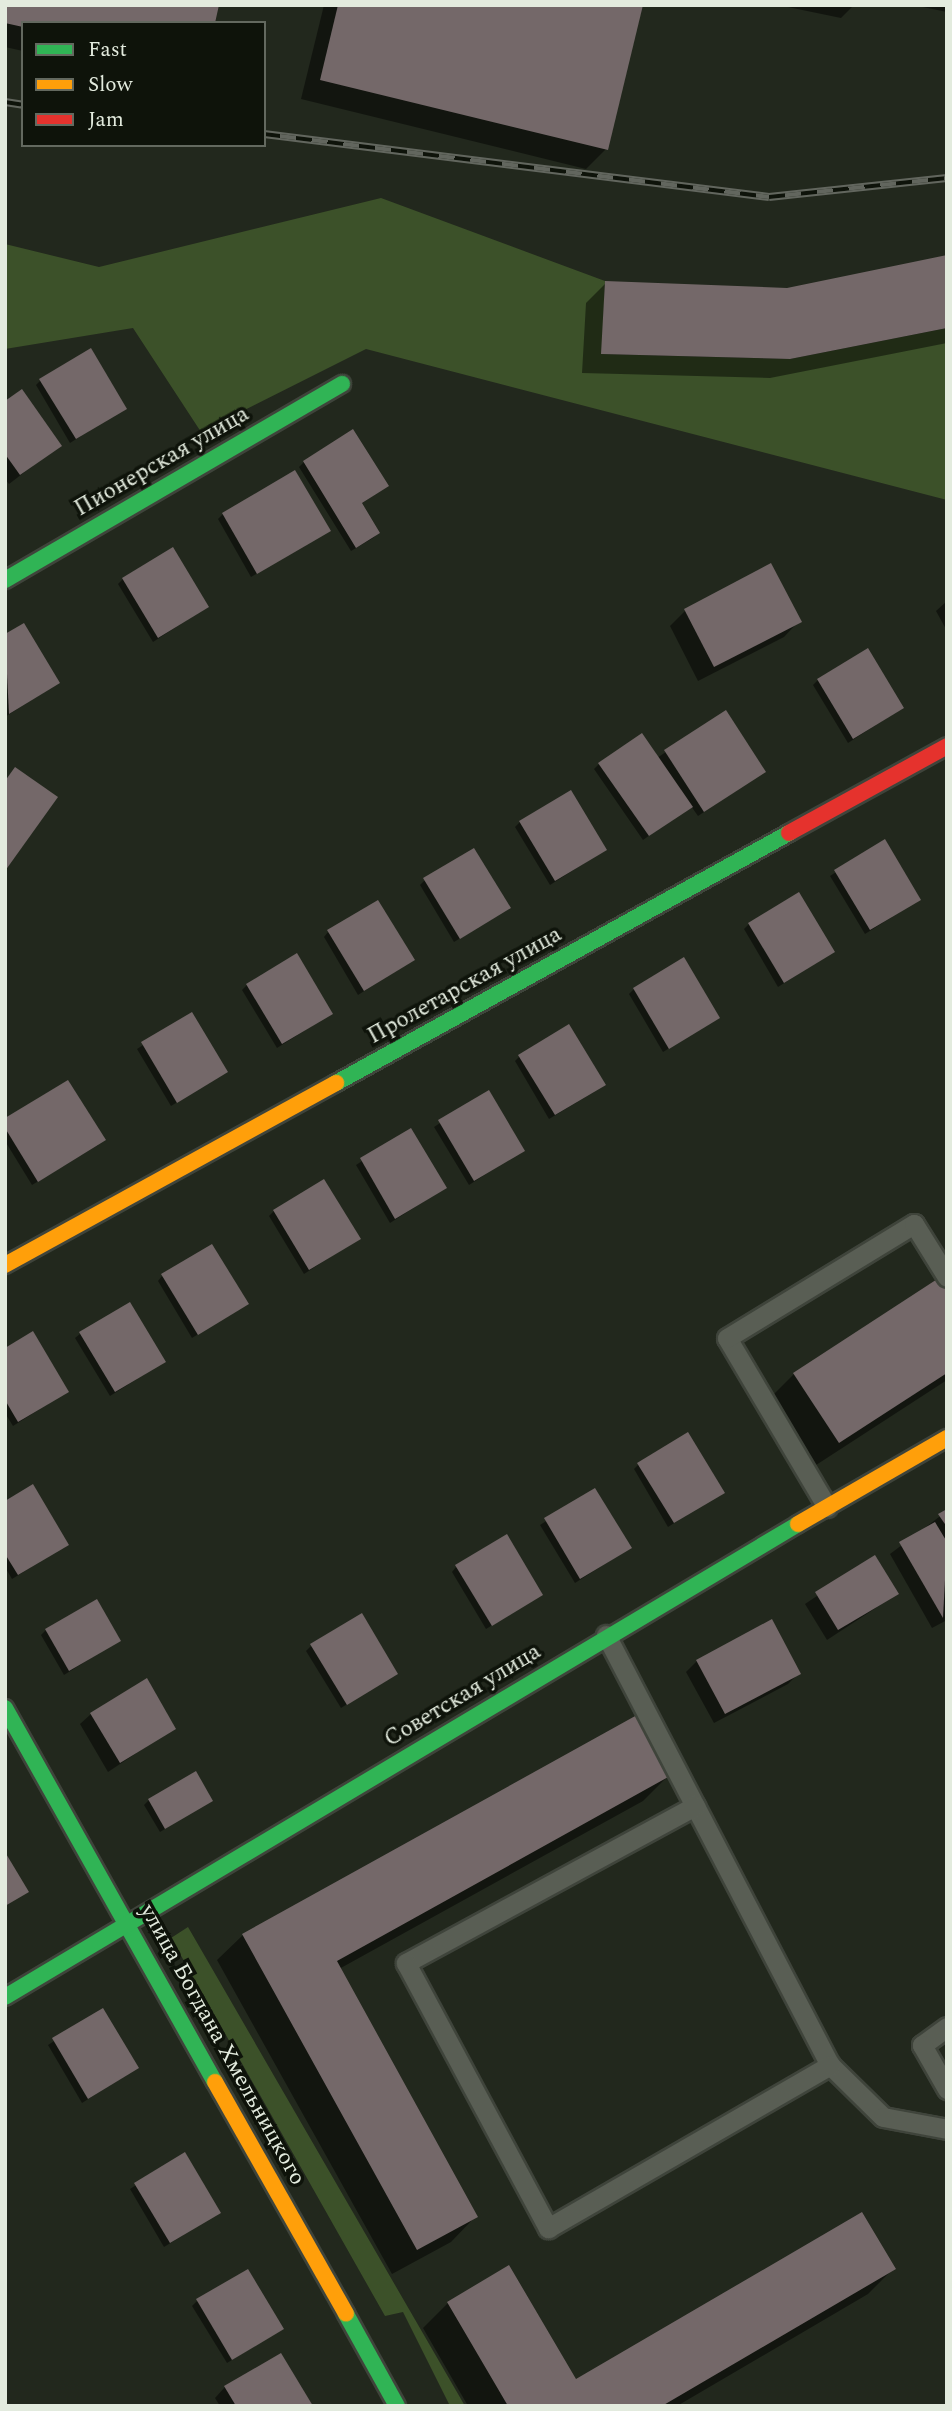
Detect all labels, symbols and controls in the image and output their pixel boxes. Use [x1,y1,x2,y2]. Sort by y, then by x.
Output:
legend [21,21,266,147]
text: Fast [88,34,127,66]
text: Slow [88,69,132,101]
text: Jam [88,104,124,136]
street label: Пионерская улица [70,401,254,523]
street label: Пролетарская улица [363,921,567,1051]
street label: Советская улица [380,1638,546,1754]
street label: улица Богдана Хмельницкого [133,1900,311,2190]

